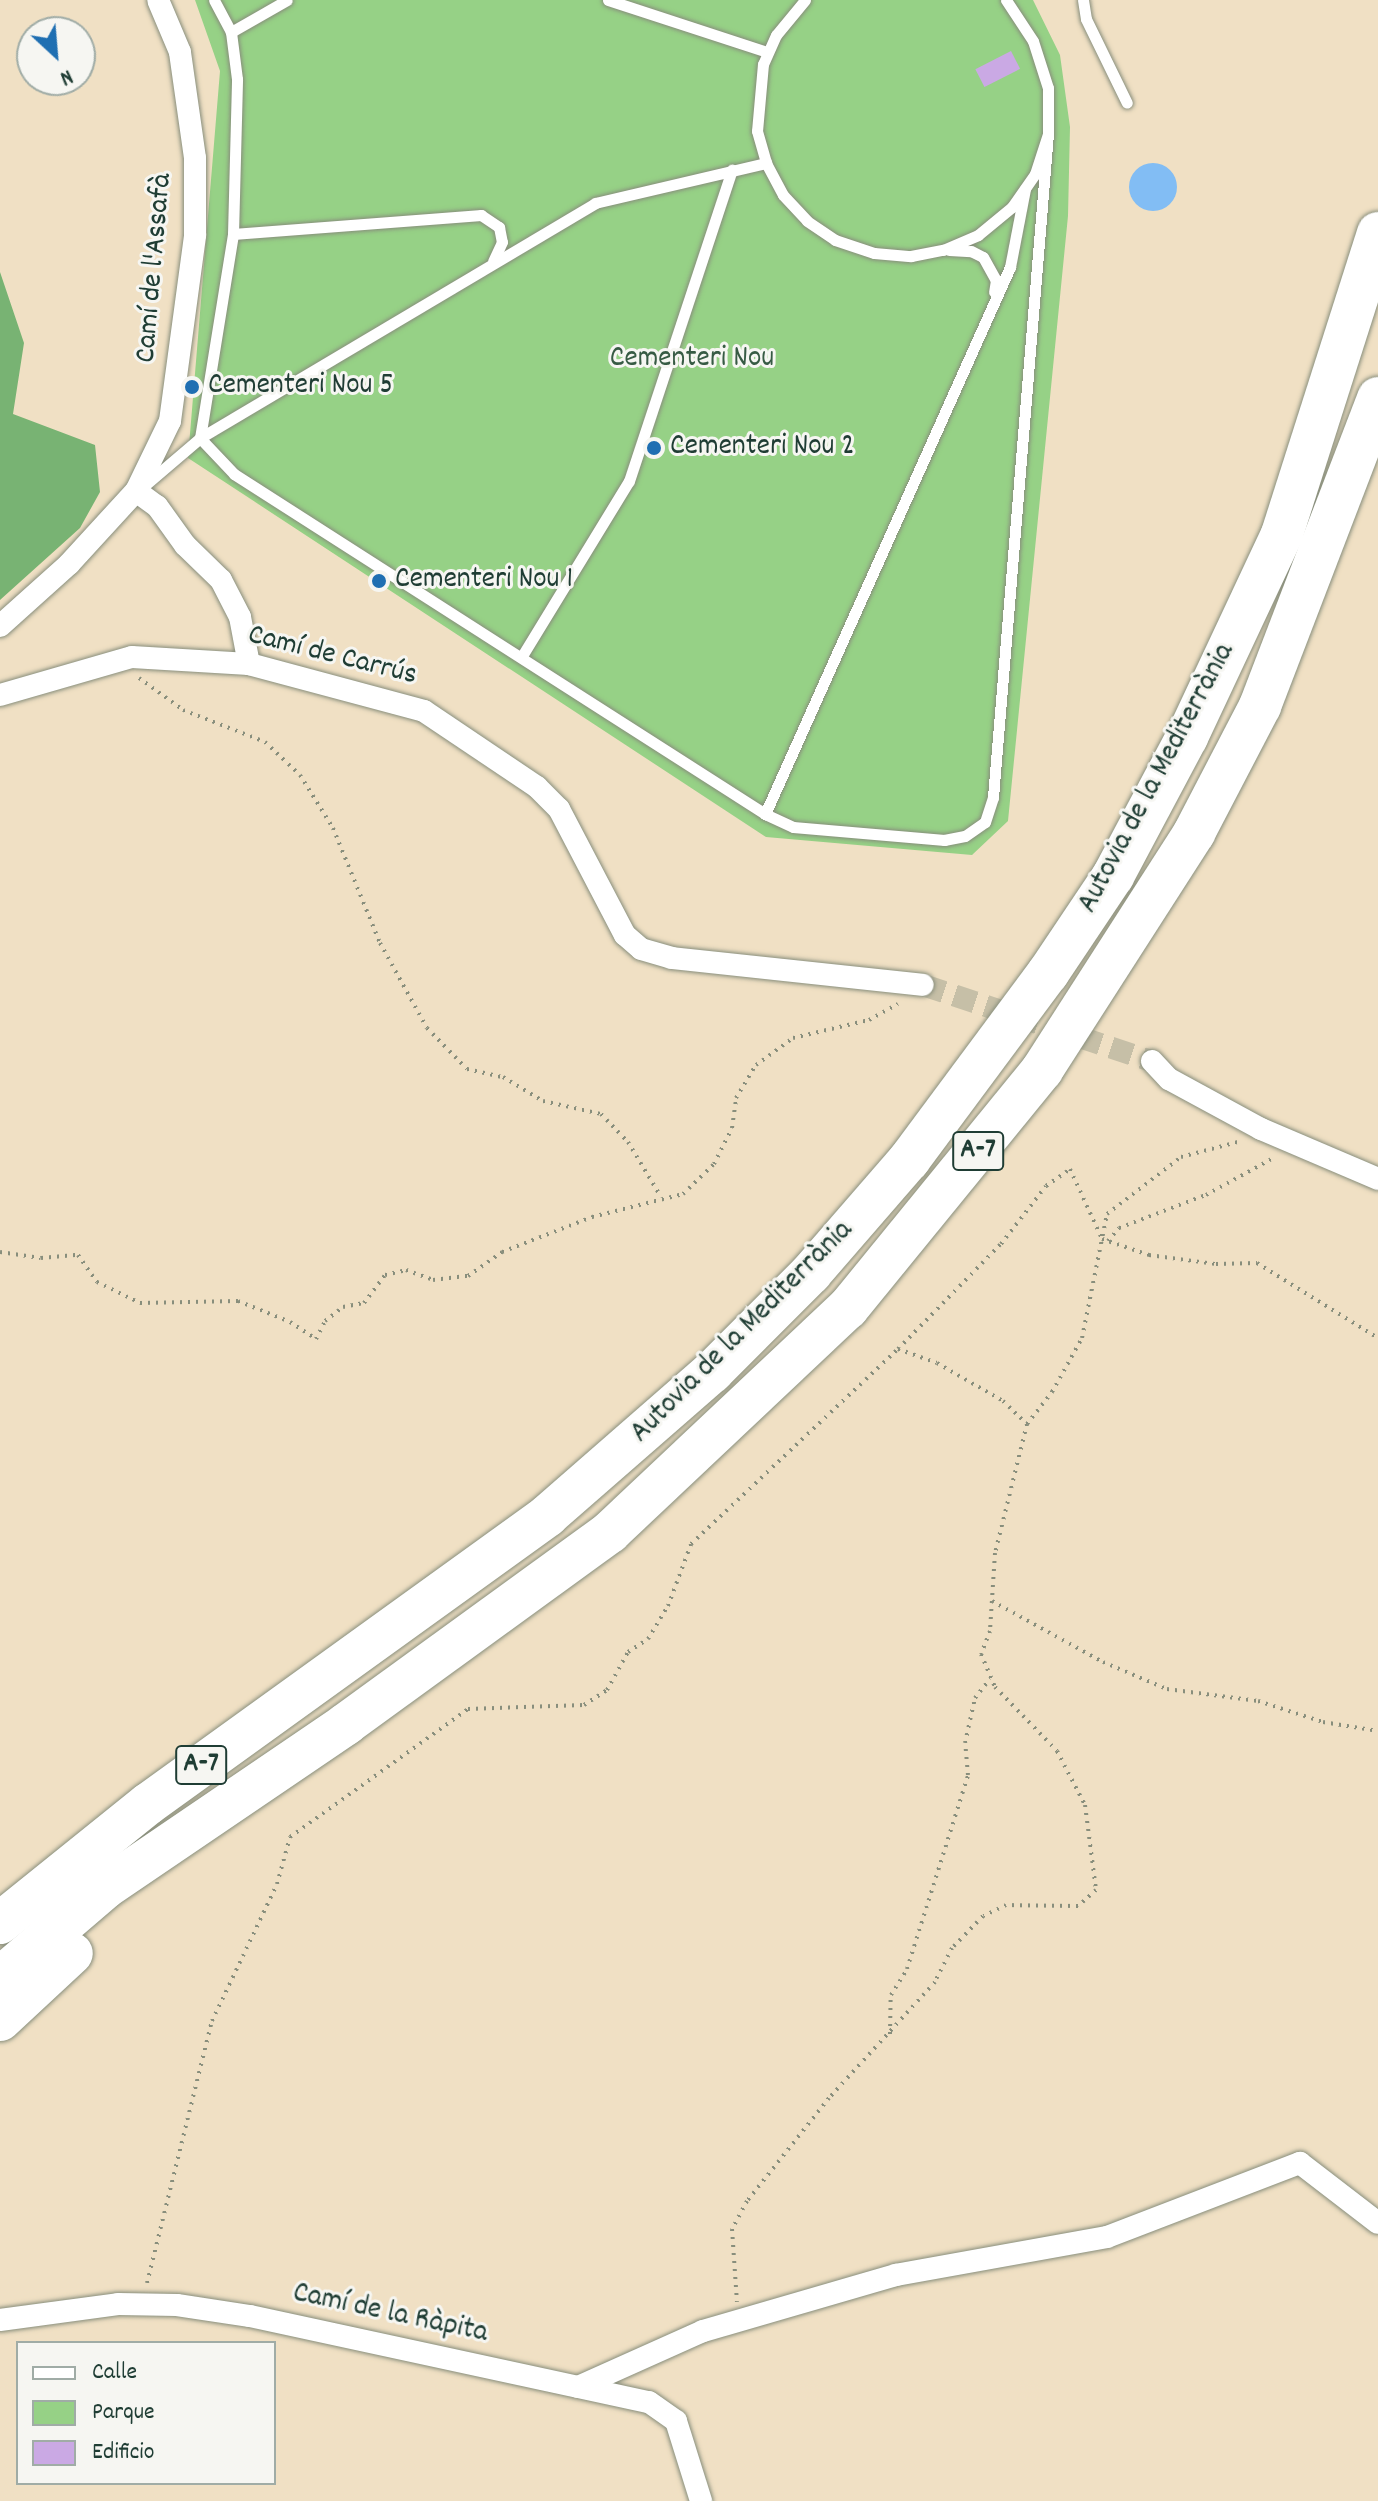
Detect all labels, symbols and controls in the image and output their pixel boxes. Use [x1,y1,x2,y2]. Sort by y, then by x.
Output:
north arrow [16,16,96,96]
text: N [54,60,78,93]
street label: Camí de l'Assafà [130,172,182,364]
park label: Cementeri Nou [610,342,774,378]
place label: Cementeri Nou 5 [208,369,393,405]
marker: Cementeri Nou 5 [183,378,201,396]
place label: Cementeri Nou 2 [670,430,855,466]
marker: Cementeri Nou 2 [645,439,663,457]
place label: Cementeri Nou 1 [395,563,573,599]
marker: Cementeri Nou 1 [370,572,388,590]
street label: Camí de Carrús [244,619,420,695]
street label: Autovia de la Mediterrània [1072,638,1244,920]
road number: A-7 [952,1127,1004,1175]
street label: Autovia de la Mediterrània [624,1214,862,1452]
road number: A-7 [175,1741,227,1789]
street label: Camí de la Ràpita [289,2277,491,2353]
legend [16,2341,276,2485]
text: Calle [92,2356,137,2390]
text: Parque [92,2396,155,2430]
text: Edificio [92,2436,154,2470]

